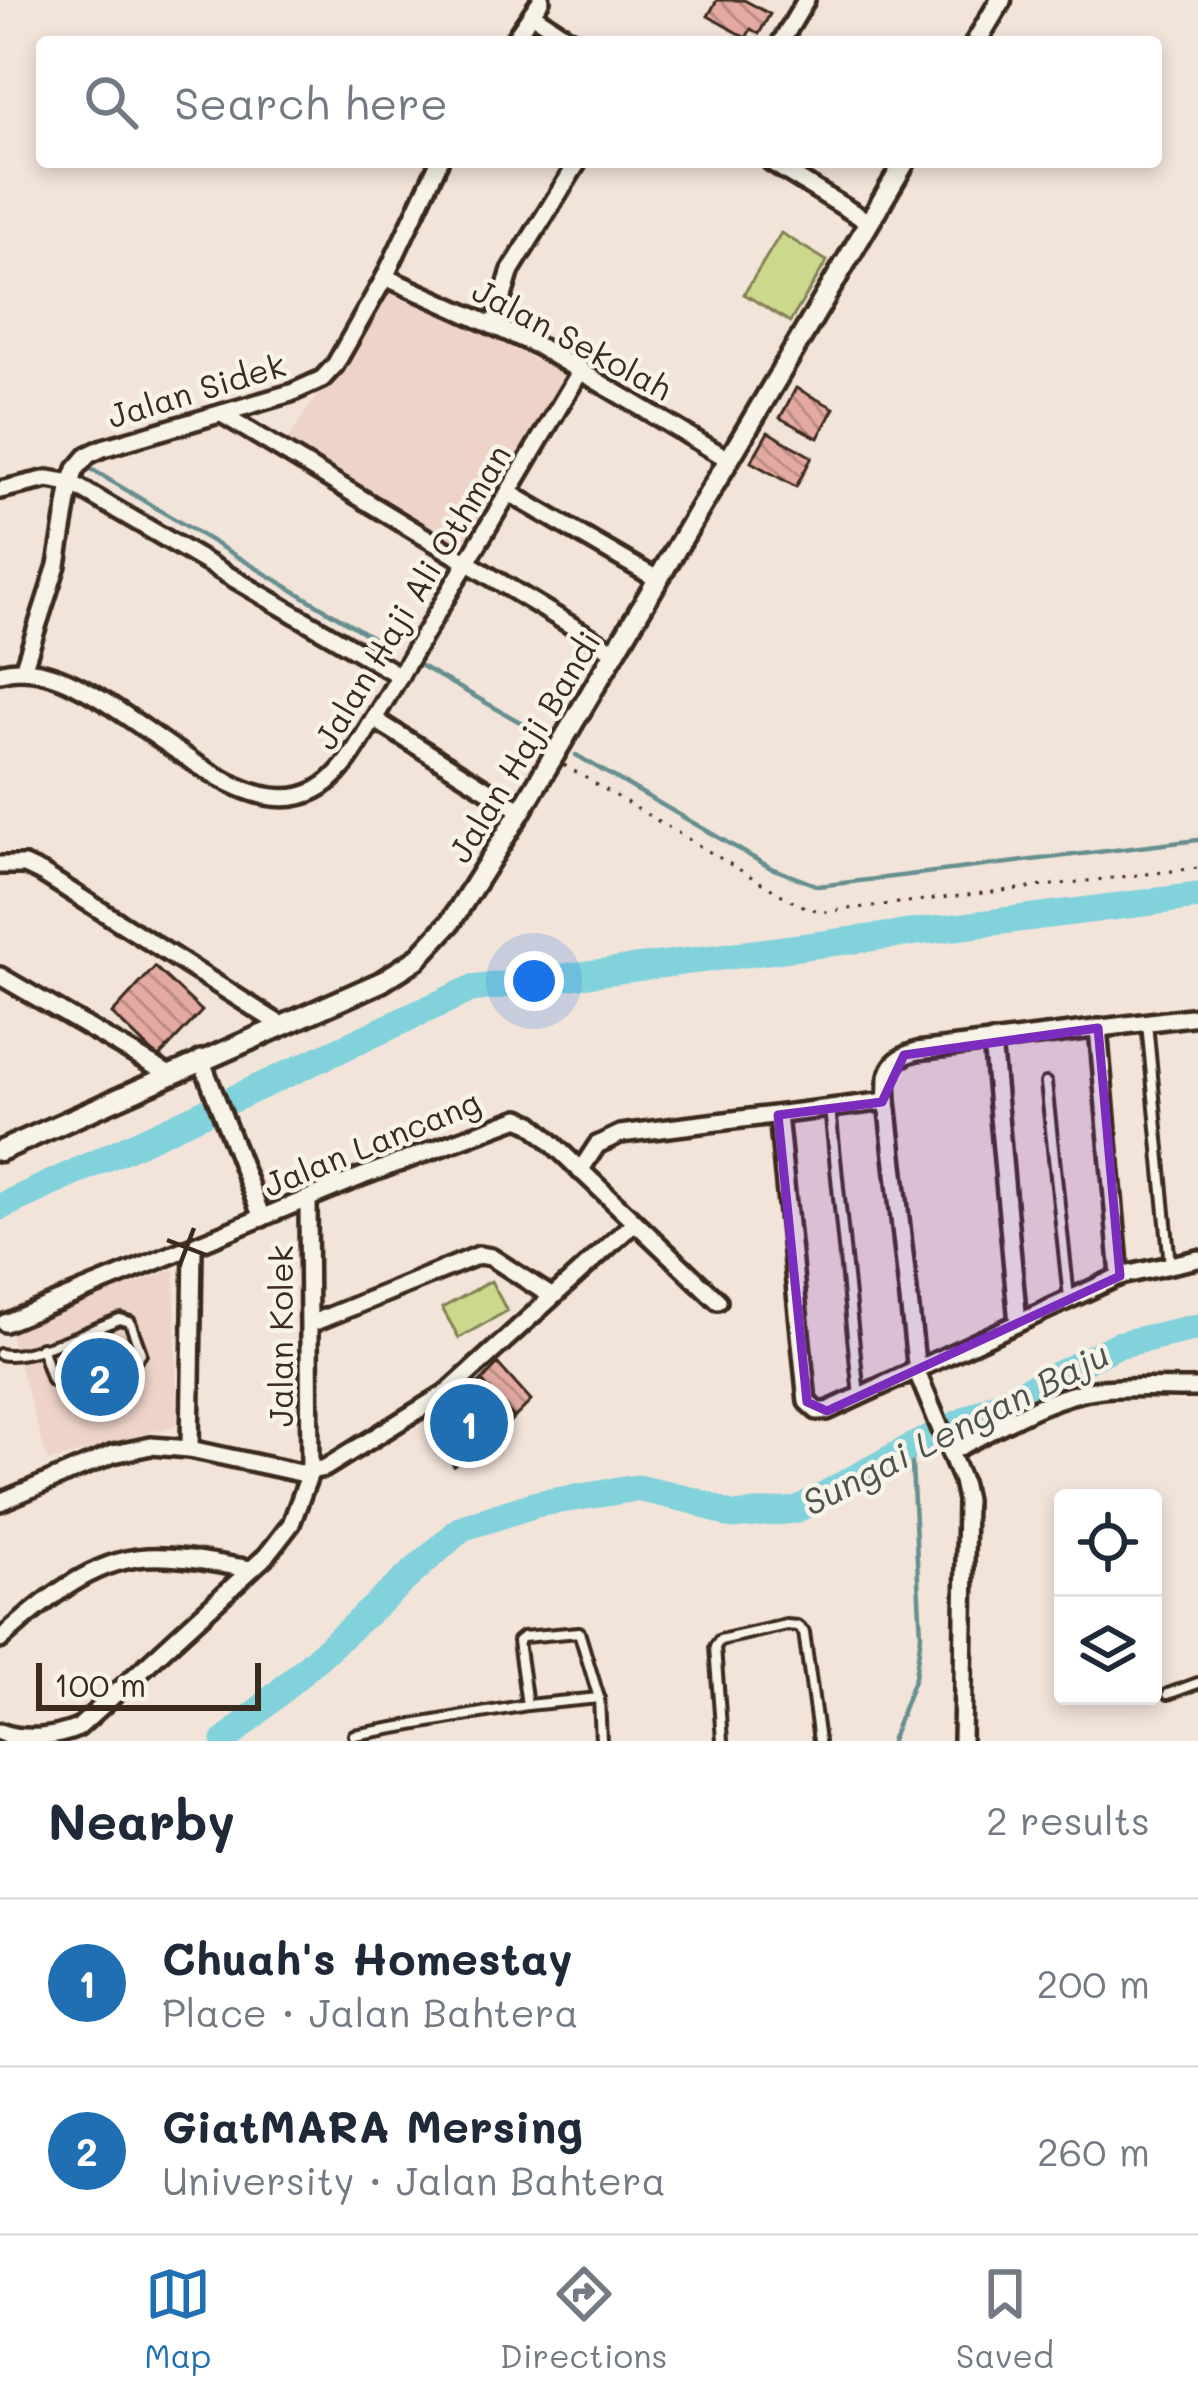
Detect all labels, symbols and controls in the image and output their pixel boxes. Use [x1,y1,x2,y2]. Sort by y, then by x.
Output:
search box [36,36,1162,168]
icon: search [78,69,144,135]
text: Search here [174,73,448,131]
street label: Jalan Sekolah [466,267,680,409]
street label: Jalan Sidek [102,342,290,436]
street label: Jalan Haji Ali Othman [303,436,519,756]
street label: Jalan Haji Bandi [437,622,609,870]
your location [504,951,564,1011]
street label: Jalan Lancang [256,1079,486,1205]
street label: Jalan Kolek [258,1245,301,1427]
water label: Sungai Lengan Baju [794,1329,1116,1525]
pin: 2 [61,1332,139,1422]
pin: 1 [430,1378,508,1468]
map controls [1054,1489,1162,1705]
button: locate [1054,1489,1162,1597]
button: layers [1054,1597,1162,1705]
scale bar [36,1657,261,1710]
text: 100 m [54,1662,146,1705]
text: Nearby [48,1786,235,1853]
text: 2 results [986,1794,1150,1845]
text: Chuah's Homestay [162,1928,573,1986]
text: 1 [78,1957,96,2008]
text: 200 m [1037,1957,1150,2008]
text: Place · Jalan Bahtera [162,1986,579,2037]
text: GiatMARA Mersing [162,2096,583,2154]
text: 2 [76,2125,98,2176]
text: 260 m [1037,2125,1150,2176]
text: University · Jalan Bahtera [162,2154,666,2205]
tab: Map [144,2261,211,2376]
tab: Directions [500,2261,667,2376]
tab: Saved [956,2261,1054,2376]

